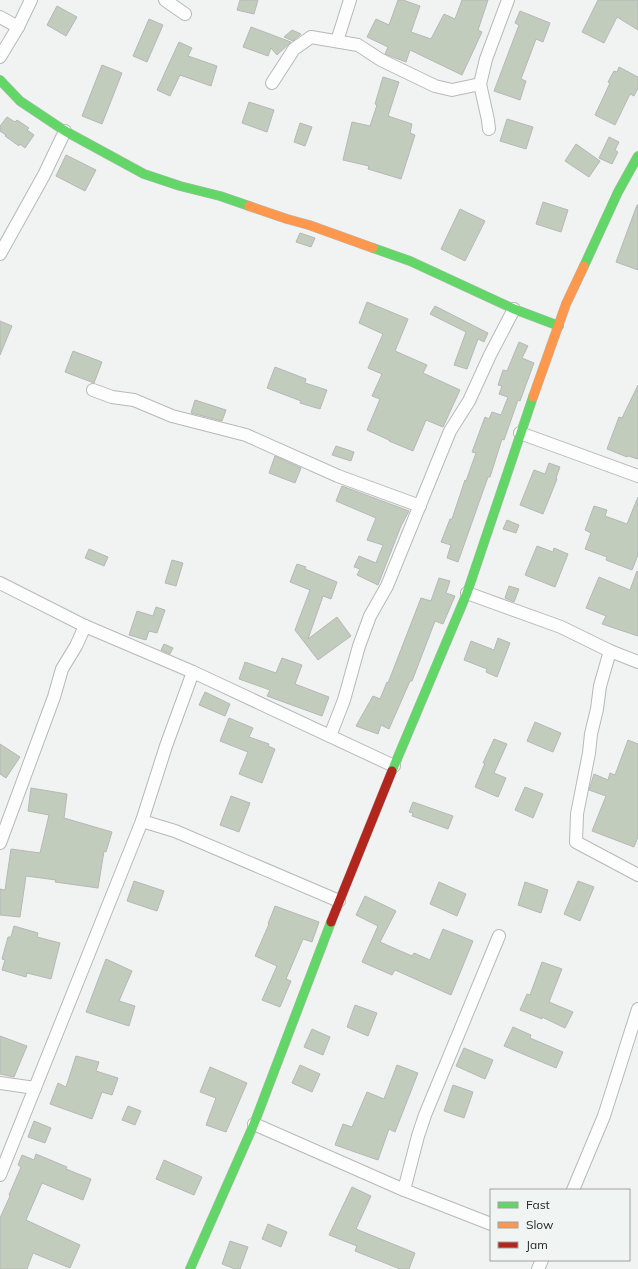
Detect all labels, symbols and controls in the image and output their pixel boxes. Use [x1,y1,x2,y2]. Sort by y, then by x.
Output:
legend [490,1189,630,1261]
text: Fast [526,1197,550,1212]
text: Slow [526,1217,554,1232]
text: Jam [526,1237,548,1252]

